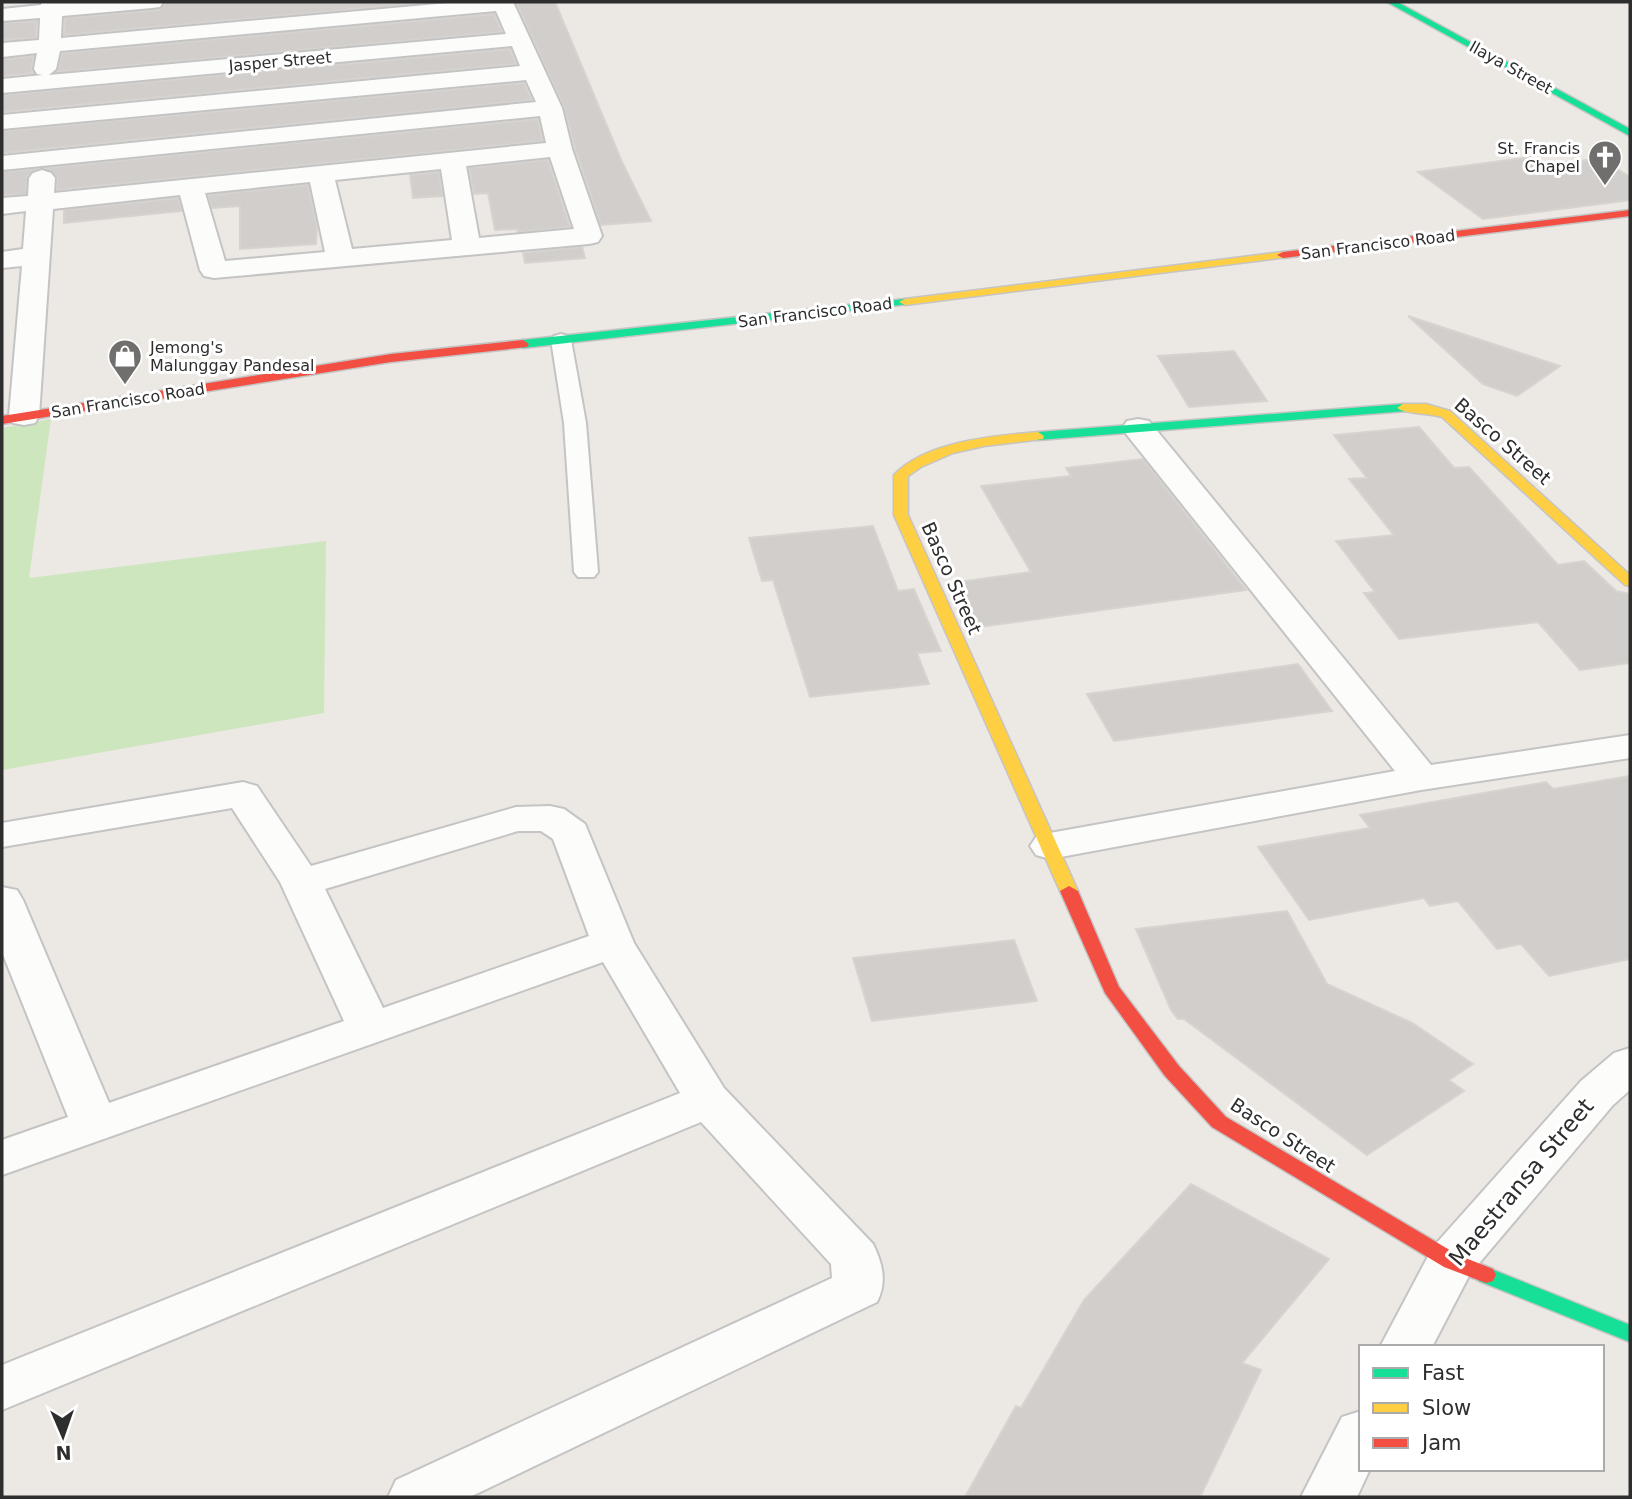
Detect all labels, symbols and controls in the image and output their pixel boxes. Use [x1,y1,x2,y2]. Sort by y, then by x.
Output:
street label: Ilaya Street [1466,37,1556,98]
street label: Jasper Street [227,48,332,76]
church icon: St. Francis Chapel [1586,138,1624,187]
place label: St. Francis Chapel [1497,139,1580,176]
street label: San Francisco Road [1300,226,1456,263]
street label: San Francisco Road [737,294,893,331]
shop icon: Jemong's Malunggay Pandesal [106,337,144,386]
place label: Jemong's Malunggay Pandesal [149,338,314,375]
street label: San Francisco Road [50,379,206,422]
street label: Basco Street [1450,393,1556,489]
street label: Basco Street [917,519,987,637]
street label: Basco Street [1227,1093,1339,1177]
street label: Maestransa Street [1443,1093,1599,1271]
legend [1359,1345,1604,1471]
text: Fast [1422,1361,1464,1385]
text: Slow [1422,1396,1471,1420]
north arrow [28,1401,98,1471]
text: Jam [1420,1431,1462,1455]
text: N [55,1442,72,1464]

